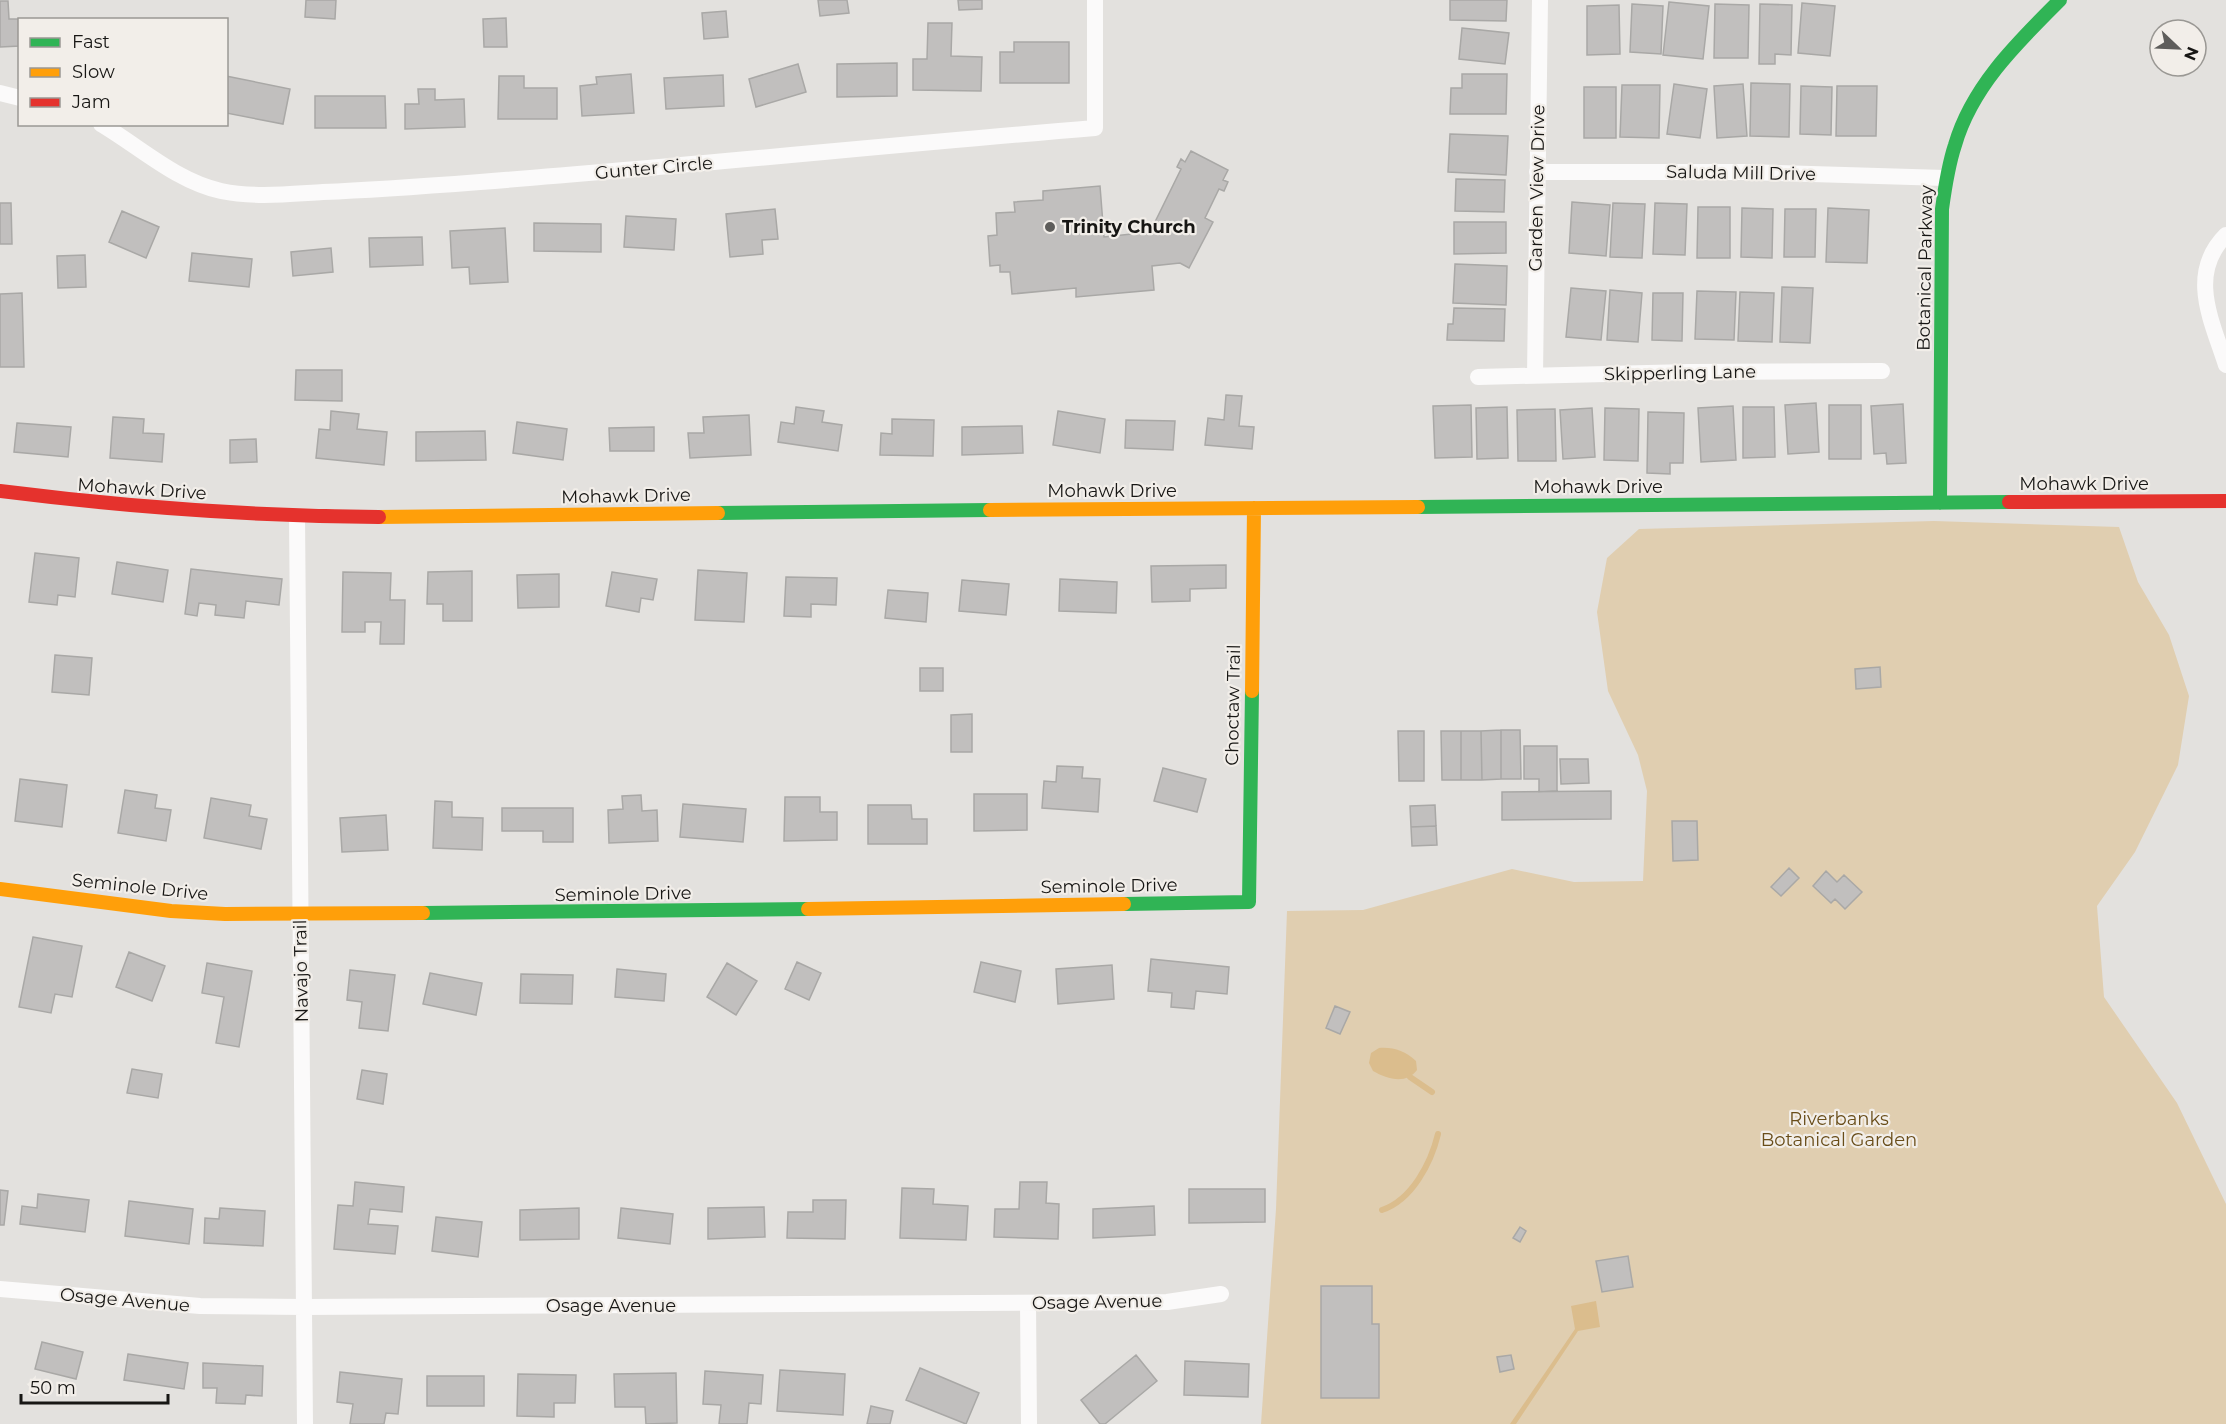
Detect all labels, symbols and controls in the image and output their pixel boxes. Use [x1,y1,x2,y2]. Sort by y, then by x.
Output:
legend [18,18,228,126]
north arrow [2148,18,2208,78]
text: Fast [72,31,110,53]
text: N [2180,44,2203,63]
text: Slow [72,61,115,83]
text: Jam [71,91,111,113]
street label: Garden View Drive [1525,104,1549,272]
street label: Gunter Circle [594,152,714,184]
street label: Saluda Mill Drive [1666,161,1816,185]
street label: Botanical Parkway [1913,185,1937,351]
place label: Trinity Church [1062,216,1196,238]
marker: Trinity Church [1043,220,1057,234]
street label: Skipperling Lane [1604,361,1756,385]
street label: Mohawk Drive [2019,473,2149,495]
street label: Mohawk Drive [77,474,207,504]
street label: Mohawk Drive [1533,476,1663,498]
street label: Mohawk Drive [1047,480,1177,502]
street label: Mohawk Drive [561,484,691,508]
street label: Choctaw Trail [1221,644,1245,766]
street label: Seminole Drive [71,869,209,905]
street label: Seminole Drive [1040,874,1178,898]
street label: Seminole Drive [554,882,692,906]
street label: Navajo Trail [289,919,313,1023]
park label: Riverbanks Botanical Garden [1761,1108,1917,1151]
street label: Osage Avenue [59,1283,191,1317]
street label: Osage Avenue [1032,1290,1162,1314]
street label: Osage Avenue [546,1295,676,1317]
scale bar [21,1367,168,1405]
text: 50 m [30,1377,76,1399]

